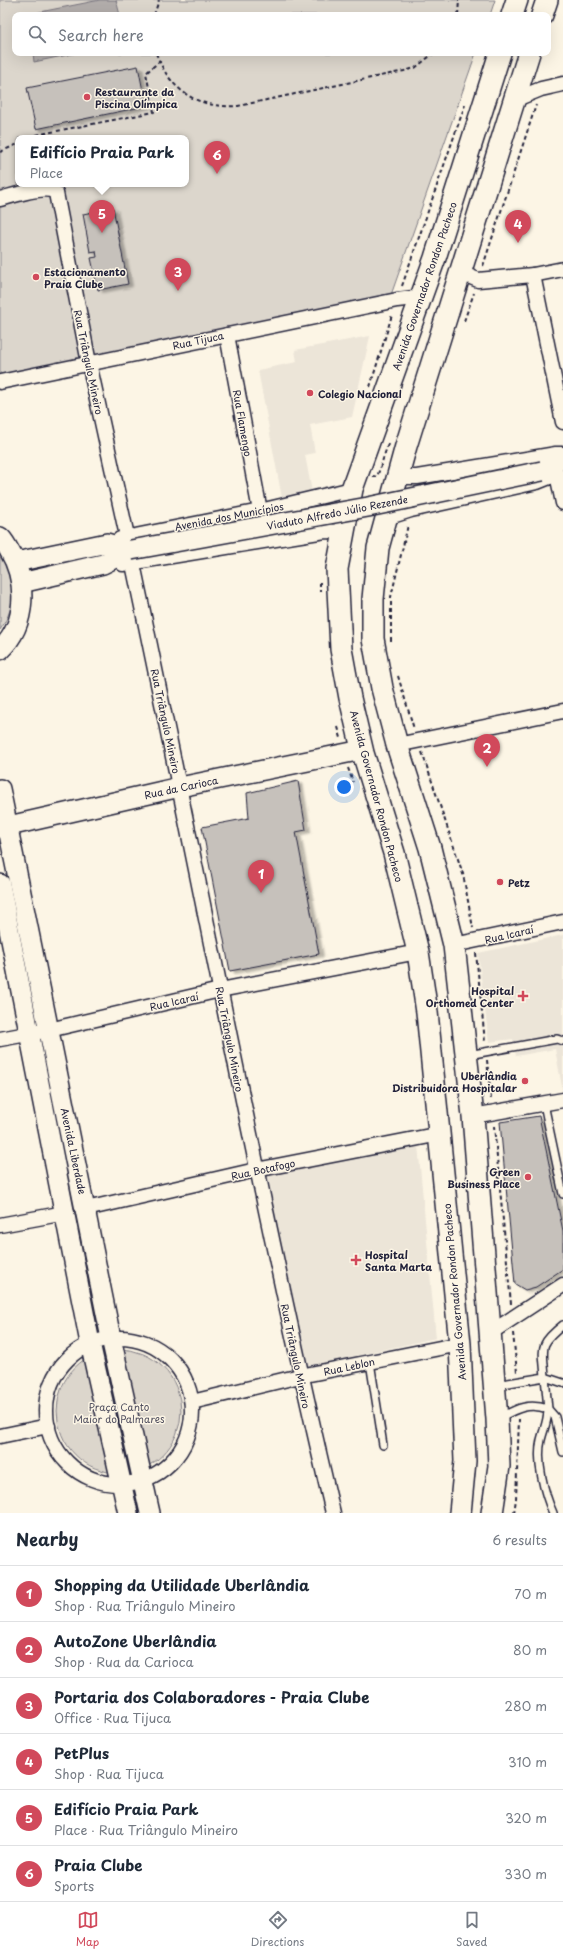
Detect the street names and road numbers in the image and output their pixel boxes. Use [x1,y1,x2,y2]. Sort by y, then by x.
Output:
street label: Avenida Governador Rondon Pacheco [388,199,460,372]
street label: Rua Triângulo Mineiro [71,308,108,416]
street label: Rua Tijuca [171,327,226,353]
street label: Rua Flamengo [230,388,256,458]
street label: Viaduto Alfredo Júlio Rezende [265,491,409,533]
street label: Avenida dos Municípios [173,498,285,534]
street label: Rua Triângulo Mineiro [148,667,185,775]
street label: Avenida Governador Rondon Pacheco [347,708,407,884]
street label: Rua da Carioca [143,772,220,802]
street label: Rua Icaraí [483,921,536,947]
street label: Rua Triângulo Mineiro [212,985,248,1093]
street label: Rua Icaraí [148,988,201,1014]
street label: Avenida Liberdade [58,1106,90,1196]
street label: Rua Botafogo [230,1155,297,1183]
street label: Avenida Governador Rondon Pacheco [439,1203,469,1381]
street label: Rua Triângulo Mineiro [278,1302,315,1410]
street label: Rua Leblon [322,1353,376,1379]

